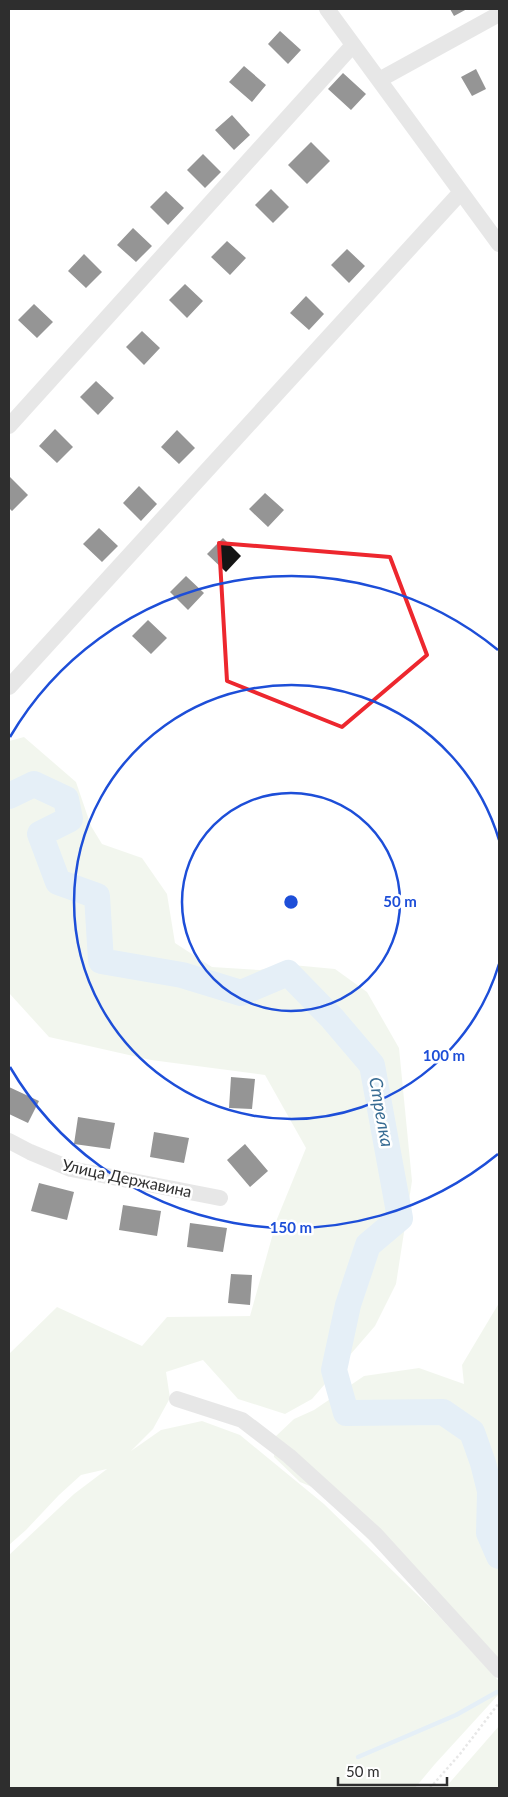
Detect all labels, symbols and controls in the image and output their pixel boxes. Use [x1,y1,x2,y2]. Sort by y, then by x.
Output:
text: 50 m [383,892,417,910]
centre of rings [282,893,300,911]
text: 100 m [423,1046,465,1064]
water label: Стрелка [365,1075,399,1149]
street label: Улица Державина [61,1154,194,1201]
text: 150 m [270,1218,312,1236]
scale bar [338,1754,447,1786]
text: 50 m [346,1762,380,1780]

